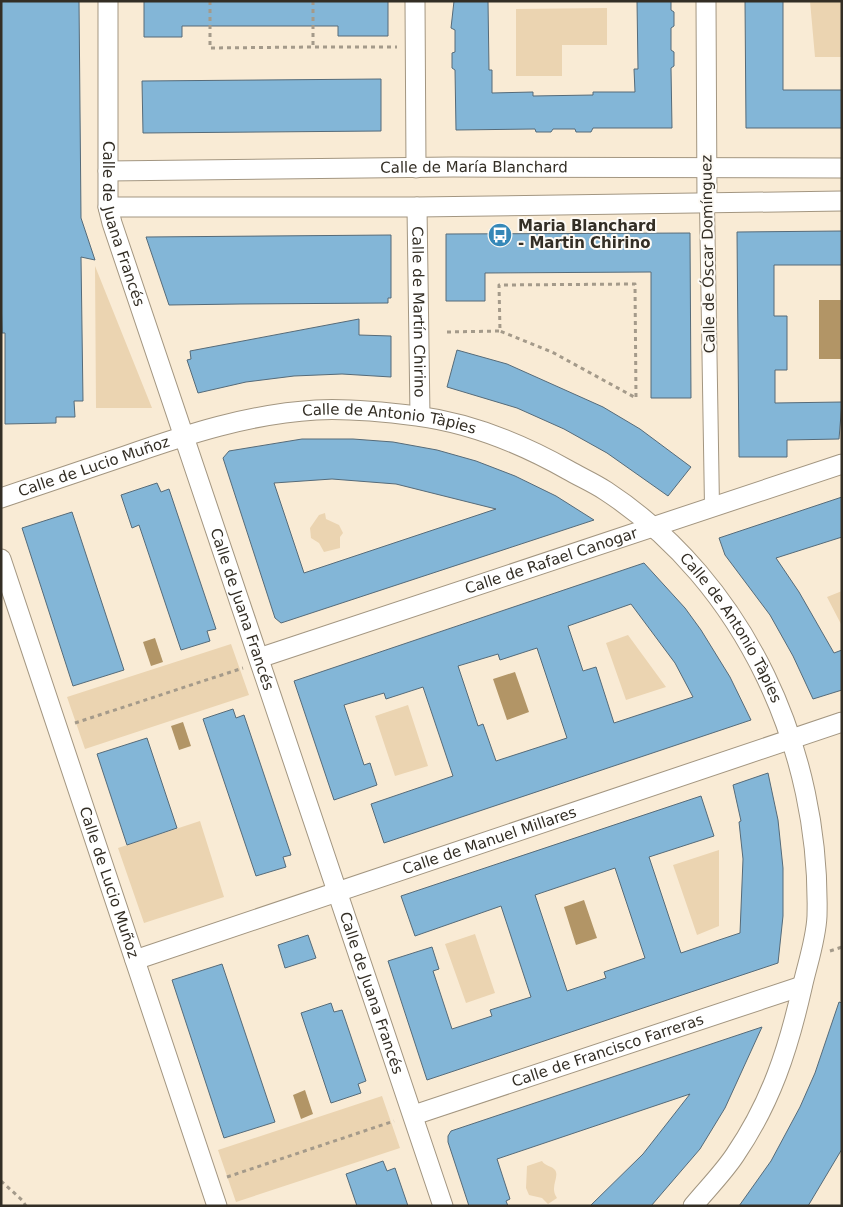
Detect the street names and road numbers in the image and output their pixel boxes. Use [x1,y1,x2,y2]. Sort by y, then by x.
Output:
street label: Calle de Juana Francés [99,141,149,309]
street label: Calle de Óscar Domínguez [696,154,719,353]
street label: Calle de María Blanchard [380,158,568,177]
street label: Calle de Martín Chirino [408,226,429,398]
street label: Calle de Antonio Tàpies [301,400,479,438]
street label: Calle de Lucio Muñoz [16,432,172,501]
street label: Calle de Rafael Canogar [463,523,641,598]
street label: Calle de Juana Francés [206,526,278,693]
street label: Calle de Antonio Tàpies [676,549,785,706]
street label: Calle de Manuel Millares [400,803,579,878]
street label: Calle de Lucio Muñoz [75,804,143,961]
street label: Calle de Juana Francés [336,910,407,1077]
street label: Calle de Francisco Farreras [509,1010,706,1091]

